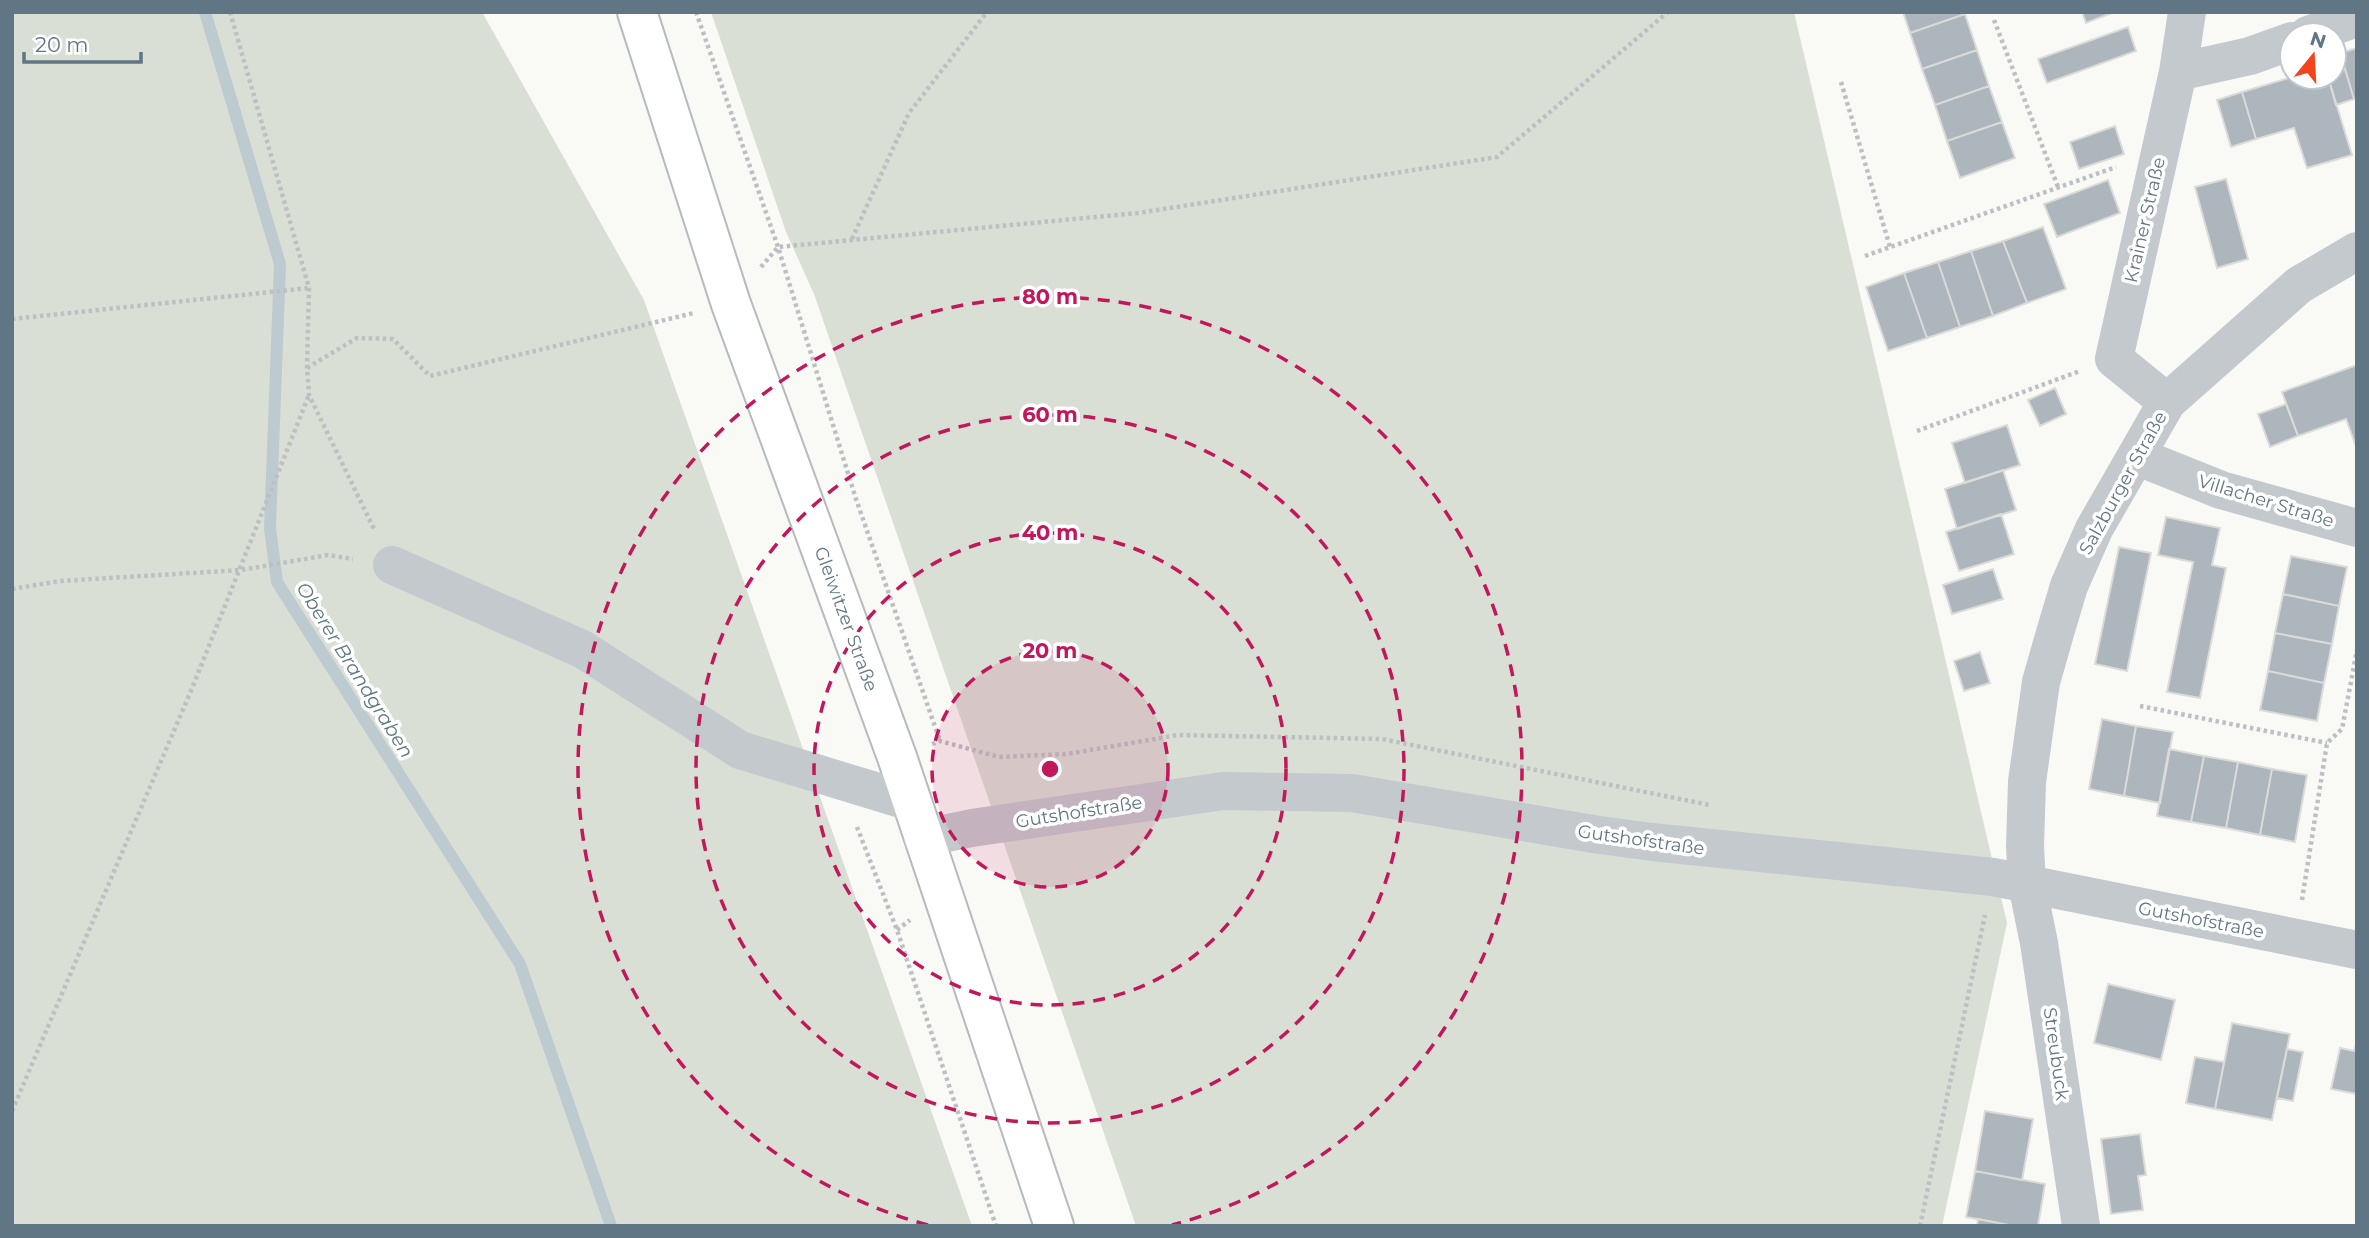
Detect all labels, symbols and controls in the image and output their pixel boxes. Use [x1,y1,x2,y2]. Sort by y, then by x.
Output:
scale bar [24,21,142,65]
north arrow [2278,21,2348,91]
text: N [2307,27,2329,54]
text: 20 m [35,32,89,57]
street label: Krainer Straße [2120,155,2170,285]
text: 80 m [1022,284,1078,309]
text: 60 m [1022,402,1078,427]
street label: Salzburger Straße [2074,407,2172,559]
street label: Villacher Straße [2195,470,2337,532]
text: 40 m [1022,520,1078,545]
street label: Gleiwitzer Straße [810,544,882,695]
water label: Oberer Brandgraben [292,578,418,762]
text: 20 m [1023,638,1077,663]
centre of rings [1038,757,1062,781]
street label: Gutshofstraße [1014,791,1144,833]
street label: Gutshofstraße [1576,820,1706,860]
street label: Gutshofstraße [2136,897,2266,943]
street label: Streubuck [2039,1006,2073,1102]

